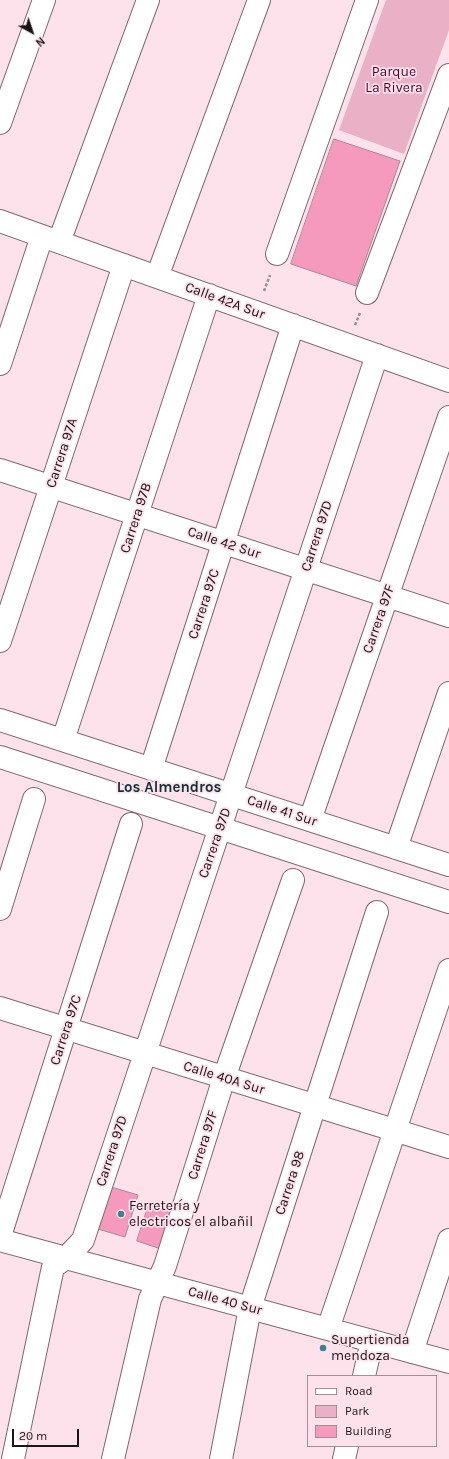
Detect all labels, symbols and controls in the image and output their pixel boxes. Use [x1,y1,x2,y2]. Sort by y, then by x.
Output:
north arrow [12,12,52,52]
text: N [33,34,47,49]
park label: Parque La Rivera [365,64,423,96]
street label: Calle 42A Sur [183,279,267,323]
street label: Carrera 97A [43,416,81,490]
street label: Carrera 97B [117,481,155,555]
street label: Carrera 97D [298,498,336,574]
street label: Calle 42 Sur [185,523,263,563]
street label: Carrera 97C [185,567,223,641]
street label: Carrera 97F [359,582,399,656]
district label: Los Almendros [117,779,221,797]
street label: Calle 41 Sur [245,792,319,830]
street label: Carrera 97D [195,805,235,881]
street label: Carrera 97C [47,993,85,1067]
street label: Calle 40A Sur [181,1058,267,1098]
street label: Carrera 97F [184,1108,222,1182]
street label: Carrera 97D [93,1113,131,1189]
street label: Carrera 98 [272,1149,308,1217]
place label: Ferretería y electricos el albañil [129,1198,253,1230]
marker: Ferretería y electricos el albañil [116,1209,126,1219]
street label: Calle 40 Sur [186,1283,264,1319]
place label: Supertienda mendoza [331,1332,409,1364]
marker: Supertienda mendoza [318,1343,328,1353]
legend [307,1375,437,1447]
text: Road [345,1384,373,1398]
text: Park [345,1404,369,1418]
scale bar [14,1421,81,1447]
text: Building [345,1424,391,1438]
text: 20 m [19,1429,47,1443]

